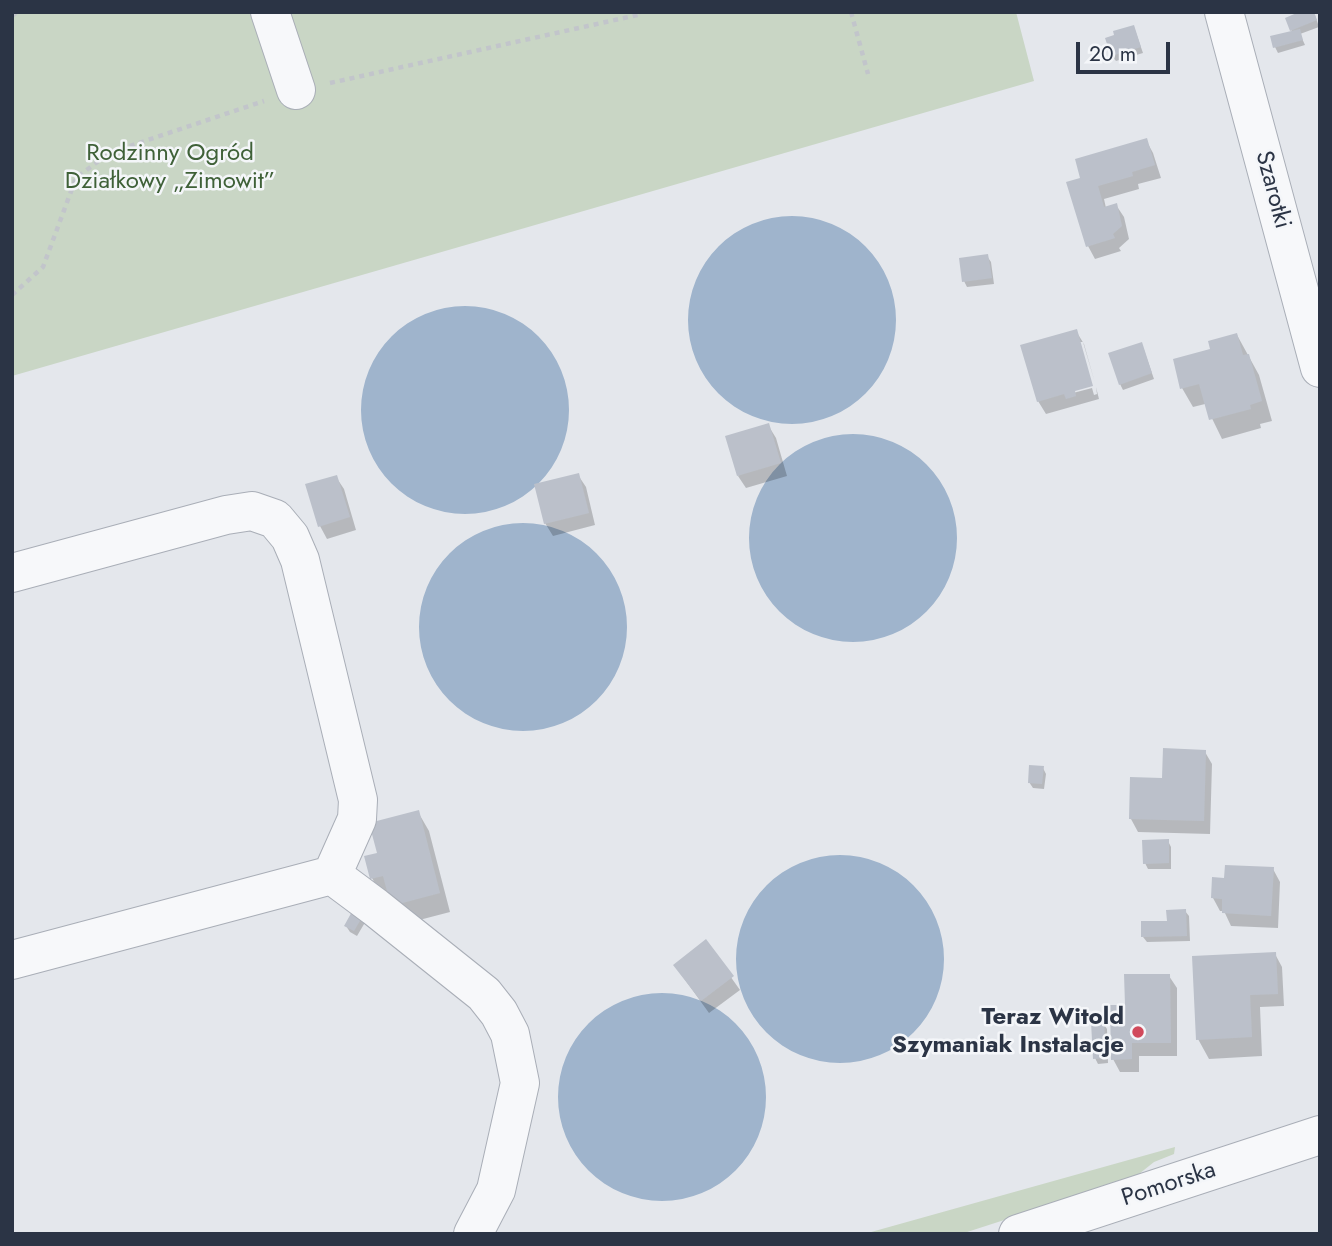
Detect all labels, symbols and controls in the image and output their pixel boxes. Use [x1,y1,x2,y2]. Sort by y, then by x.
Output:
scale bar [1080,28,1174,72]
text: 20 m [1089,39,1136,69]
park label: Rodzinny Ogród Działkowy „Zimowit” [65,140,275,196]
street label: Szarotki [1248,148,1296,232]
place label: Teraz Witold Szymaniak Instalacje [892,1004,1124,1060]
marker: Teraz Witold Szymaniak Instalacje [1130,1024,1146,1040]
street label: Pomorska [1118,1156,1220,1214]

